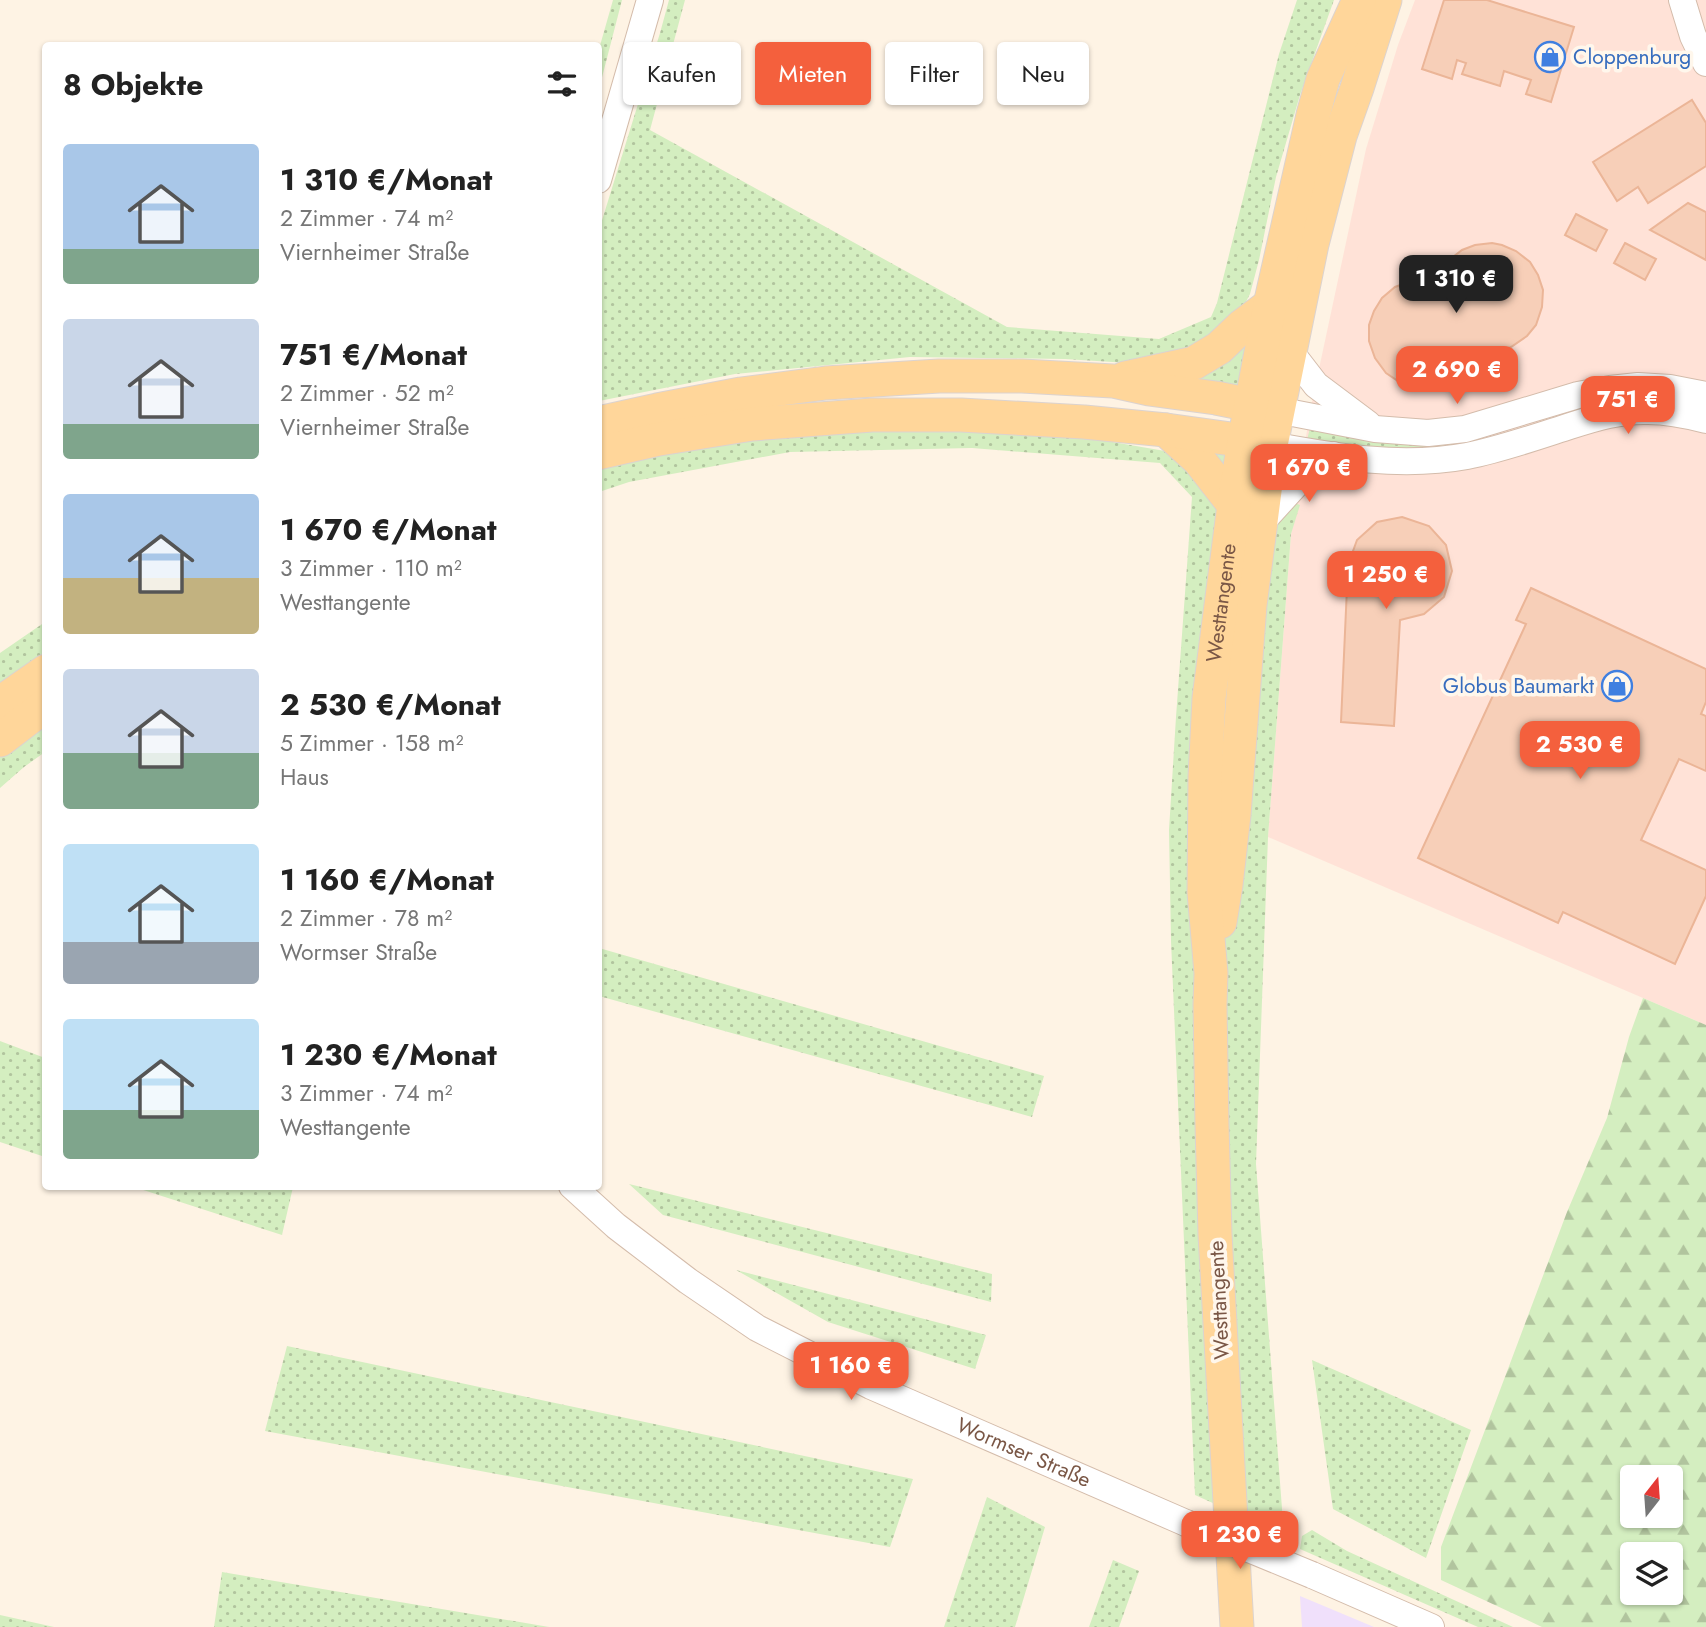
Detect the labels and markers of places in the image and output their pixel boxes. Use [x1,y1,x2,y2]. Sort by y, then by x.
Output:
shop icon: Cloppenburg [1533,40,1567,74]
place label: Cloppenburg [1573,42,1691,72]
pin: 1 310 € [1391,256,1521,315]
pin: 2 690 € [1392,346,1522,406]
pin: 751 € [1579,376,1677,436]
pin: 1 670 € [1244,444,1374,504]
pin: 1 250 € [1321,552,1451,611]
shop icon: Globus Baumarkt [1600,669,1634,703]
place label: Globus Baumarkt [1443,671,1594,701]
pin: 2 530 € [1515,722,1645,781]
pin: 1 160 € [786,1342,916,1402]
pin: 1 230 € [1175,1512,1305,1571]

